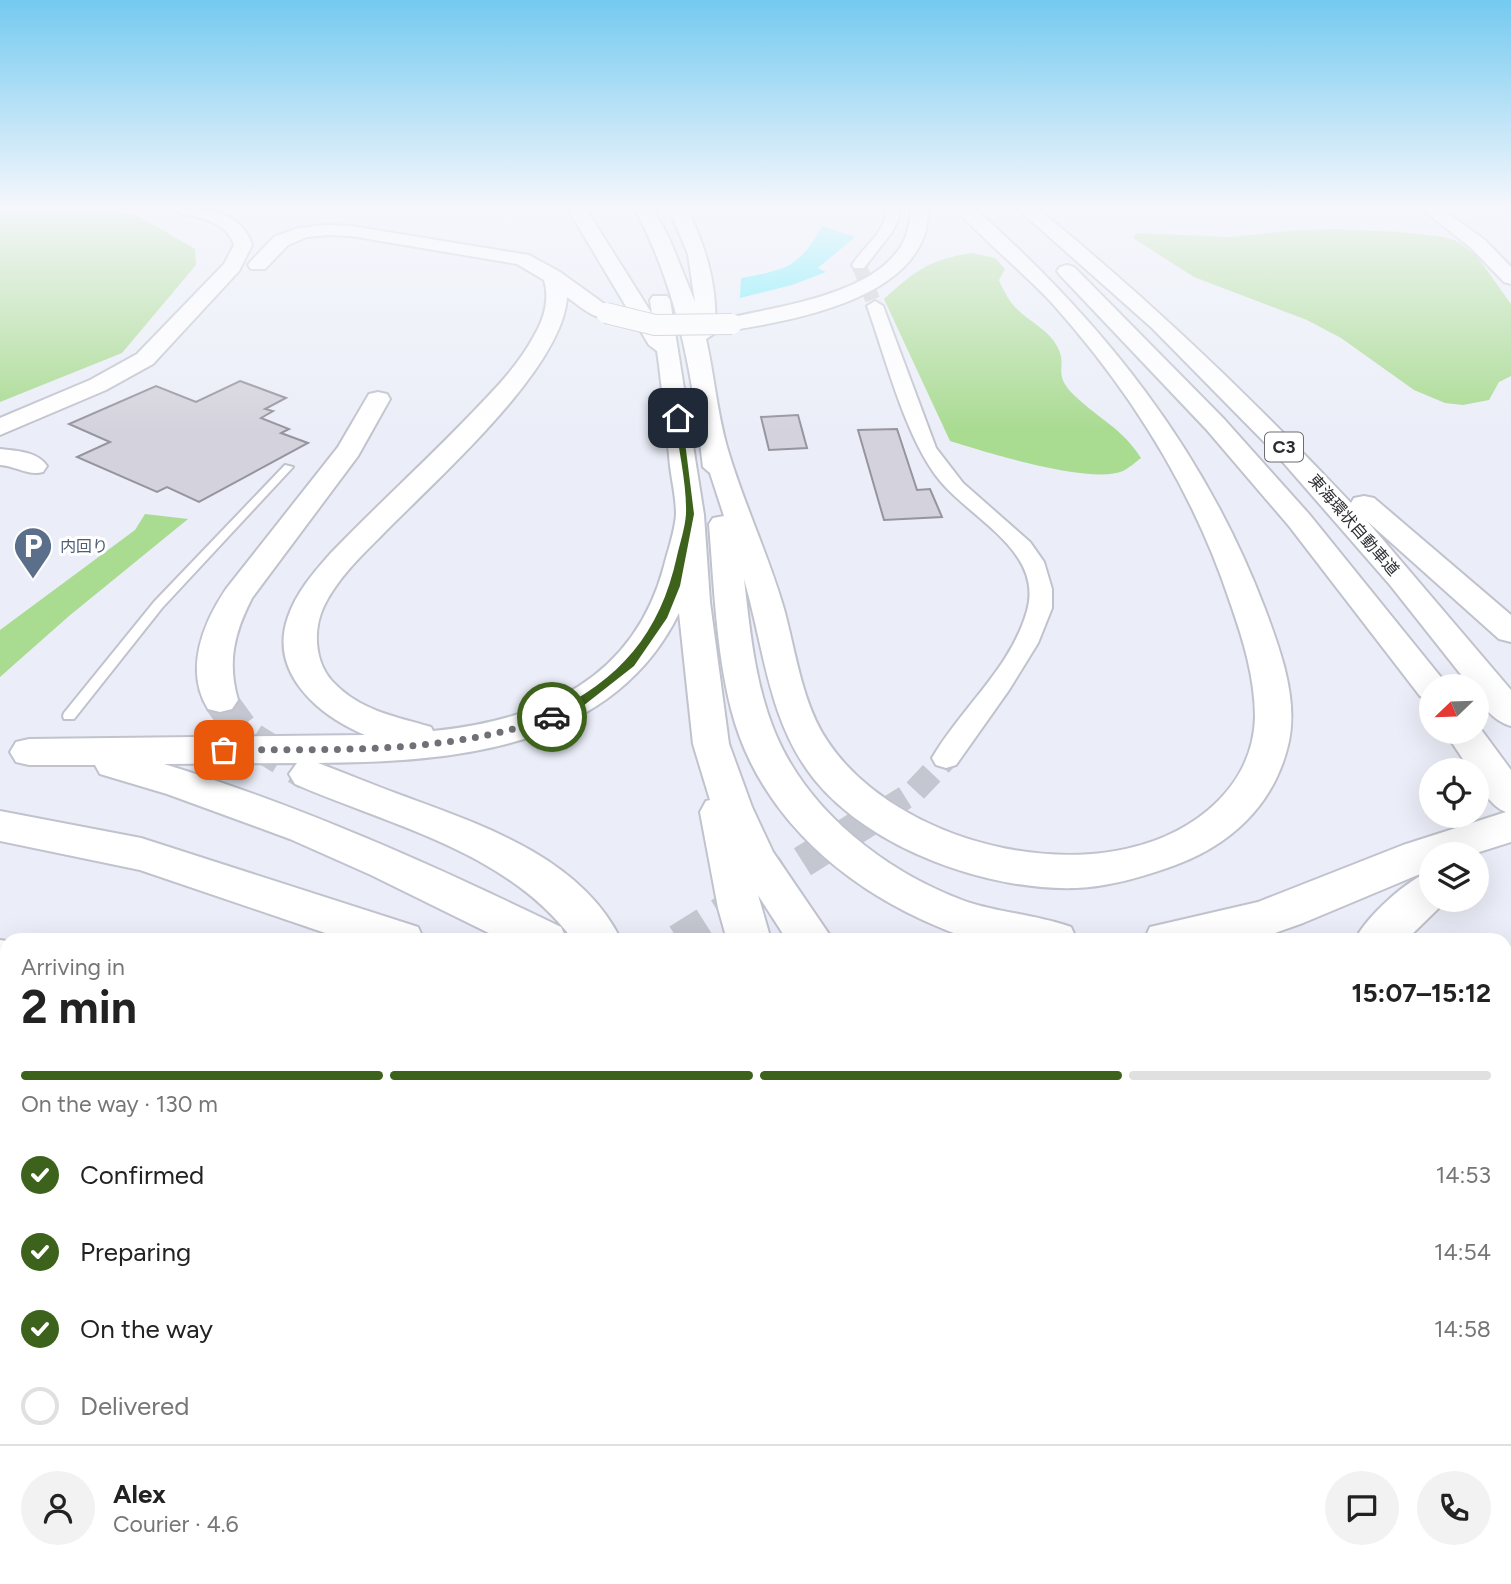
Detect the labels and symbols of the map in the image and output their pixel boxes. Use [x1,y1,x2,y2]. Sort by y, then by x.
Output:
pin [648,388,708,448]
road number: C3 [1265,432,1303,462]
street label: 東海環状自動車道 [1305,470,1403,580]
parking icon: 内回り [12,525,54,580]
place label: 内回り [60,537,108,556]
north arrow [1419,674,1489,744]
courier [517,682,587,752]
pin [194,720,254,780]

